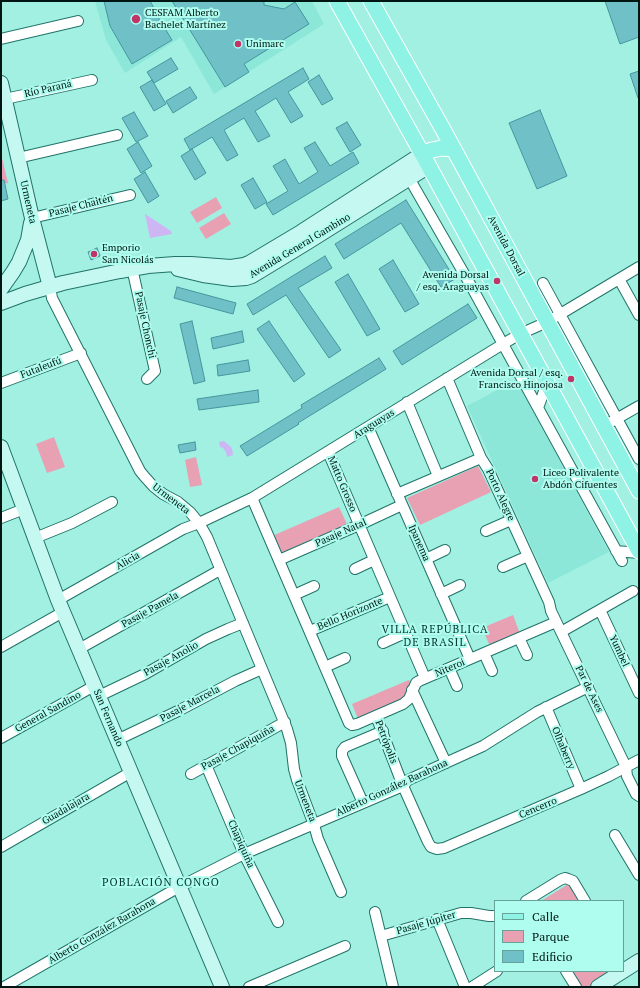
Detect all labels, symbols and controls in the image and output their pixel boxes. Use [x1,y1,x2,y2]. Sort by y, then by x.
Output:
place label: CESFAM Alberto Bachelet Martínez [145,7,226,30]
marker: CESFAM Alberto Bachelet Martínez [130,13,142,25]
place label: Unimarc [246,38,284,50]
marker: Unimarc [233,39,243,49]
street label: Río Paraná [23,78,73,100]
street label: Urmeneta [17,179,39,225]
street label: Pasaje Chaitén [48,192,114,220]
street label: Avenida General Gambino [247,211,353,281]
street label: Avenida Dorsal [485,214,527,278]
place label: Emporio San Nicolás [102,242,154,266]
marker: Emporio San Nicolás [89,249,99,259]
place label: Avenida Dorsal / esq. Araguayas [417,269,489,292]
marker: Avenida Dorsal / esq. Araguayas [492,276,502,286]
street label: Pasaje Chonchi [132,290,158,360]
street label: Futaleufú [19,355,63,381]
place label: Avenida Dorsal / esq. Francisco Hinojosa [470,367,563,390]
marker: Avenida Dorsal / esq. Francisco Hinojosa [566,374,576,384]
street label: Araguayas [351,407,397,441]
street label: Matto Grosso [325,454,359,514]
street label: Porto Alegre [483,467,517,523]
place label: Liceo Polivalente Abdón Cifuentes [543,467,619,490]
marker: Liceo Polivalente Abdón Cifuentes [530,474,540,484]
street label: Urmeneta [150,481,192,517]
street label: Pasaje Natal [314,516,368,550]
street label: Ipanema [406,523,432,563]
street label: Alicia [114,549,142,573]
street label: Pasaje Pamela [119,589,181,631]
street label: Bello Horizonte [316,595,384,633]
district label: VILLA REPÚBLICA DE BRASIL [381,623,489,649]
street label: Yumbel [606,633,632,669]
street label: Pasaje Anolio [142,639,200,679]
street label: Niteroi [433,656,467,680]
street label: Par de Ases [572,664,606,714]
street label: Pasaje Marcela [158,683,222,725]
street label: San Fernando [91,688,125,748]
street label: General Sandino [13,689,83,735]
street label: Petrópolis [372,719,400,765]
street label: Pasaje Chapiquiña [199,723,277,773]
street label: Olhaberry [549,725,577,771]
street label: Alberto González Barahona [334,757,450,819]
street label: Urmeneta [292,778,318,824]
street label: Guadalajara [40,791,92,827]
street label: Cencerro [517,795,559,821]
street label: Chapiquiña [225,818,257,870]
district label: POBLACIÓN CONGO [102,876,220,890]
street label: Alberto González Barahona [46,895,158,967]
legend [494,900,624,972]
street label: Pasaje Júpiter [395,909,457,937]
text: Calle [532,909,559,924]
text: Parque [532,929,569,944]
text: Edificio [532,949,572,964]

